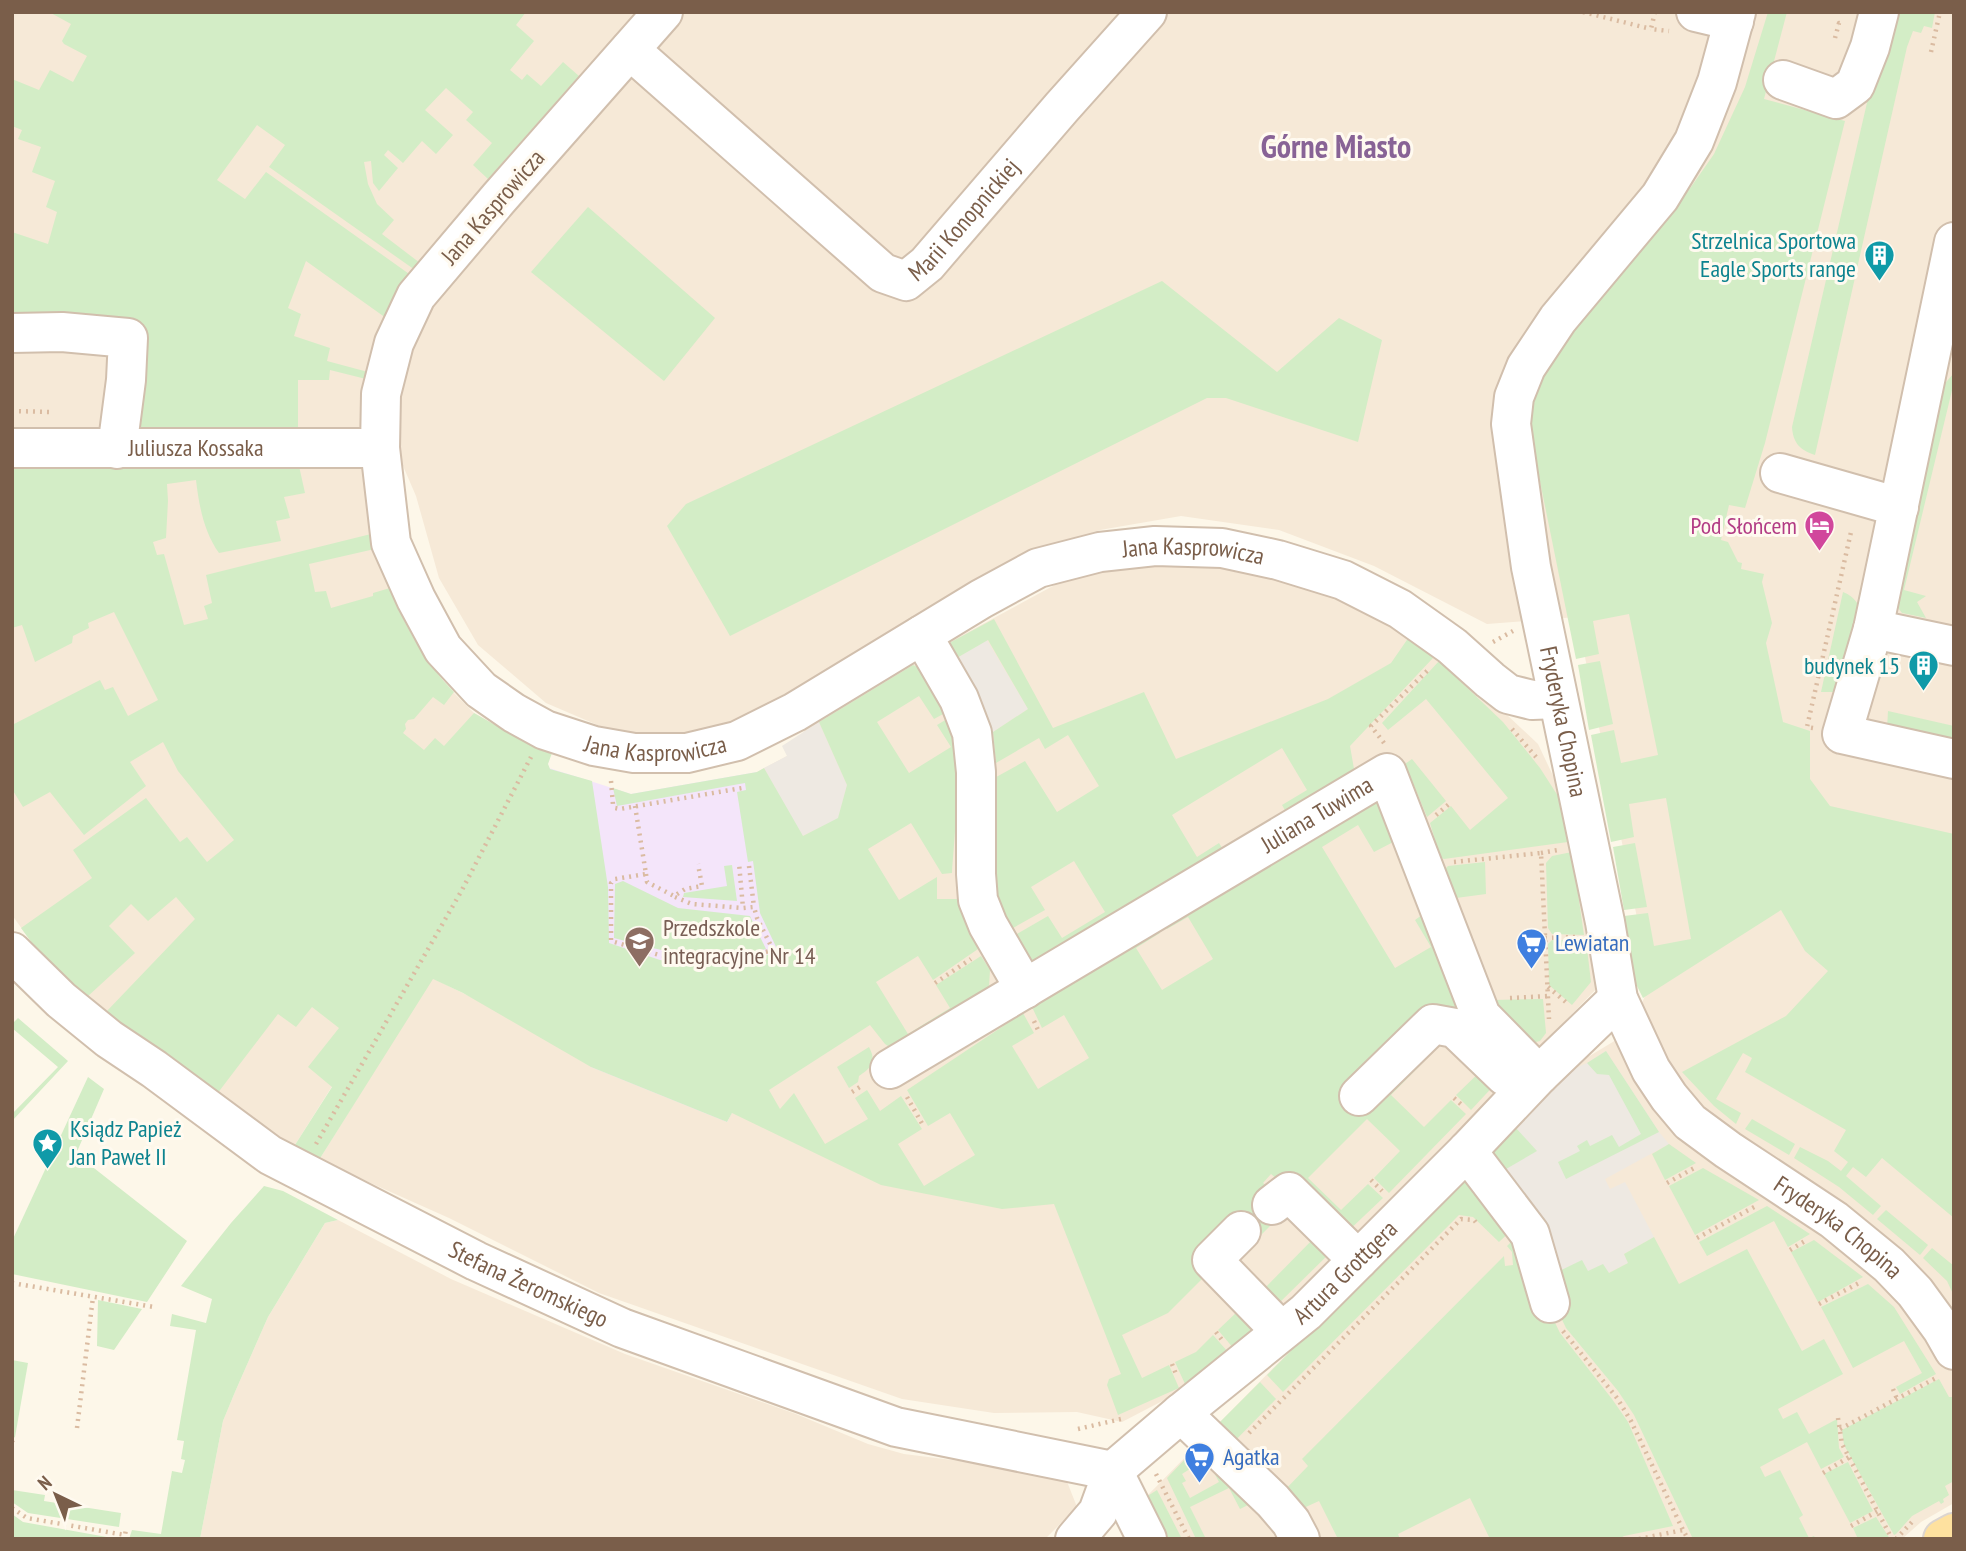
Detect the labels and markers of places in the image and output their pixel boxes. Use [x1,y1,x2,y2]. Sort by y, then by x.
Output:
place label: Strzelnica Sportowa Eagle Sports range [1691,225,1856,284]
building icon: Strzelnica Sportowa Eagle Sports range [1862,238,1896,282]
hotel icon: Pod Słońcem [1803,509,1837,553]
place label: Pod Słońcem [1691,510,1797,541]
building icon: budynek 15 [1906,649,1940,693]
place label: budynek 15 [1804,650,1900,681]
place label: Przedszkole integracyjne Nr 14 [663,912,816,971]
school or university icon: Przedszkole integracyjne Nr 14 [623,925,657,969]
supermarket icon: Lewiatan [1515,926,1549,970]
place label: Lewiatan [1555,927,1629,958]
place label: Ksiądz Papież Jan Paweł II [69,1113,182,1172]
place icon: Ksiądz Papież Jan Paweł II [30,1126,64,1170]
supermarket icon: Agatka [1183,1440,1217,1484]
place label: Agatka [1223,1441,1280,1472]

